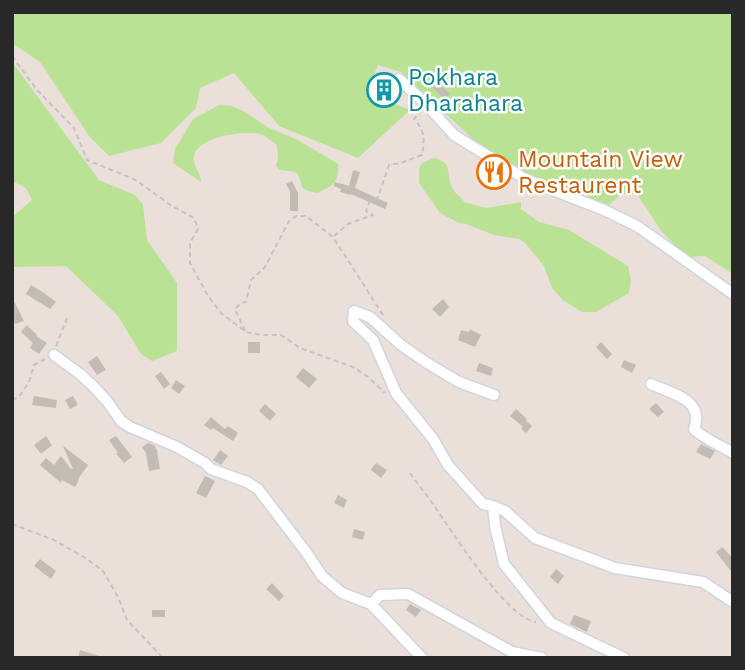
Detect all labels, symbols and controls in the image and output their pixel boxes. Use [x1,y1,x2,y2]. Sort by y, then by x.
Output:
place label: Pokhara Dharahara [408,64,523,117]
building icon: Pokhara Dharahara [365,71,403,109]
place label: Mountain View Restaurent [518,146,683,199]
restaurant icon: Mountain View Restaurent [475,153,513,191]

